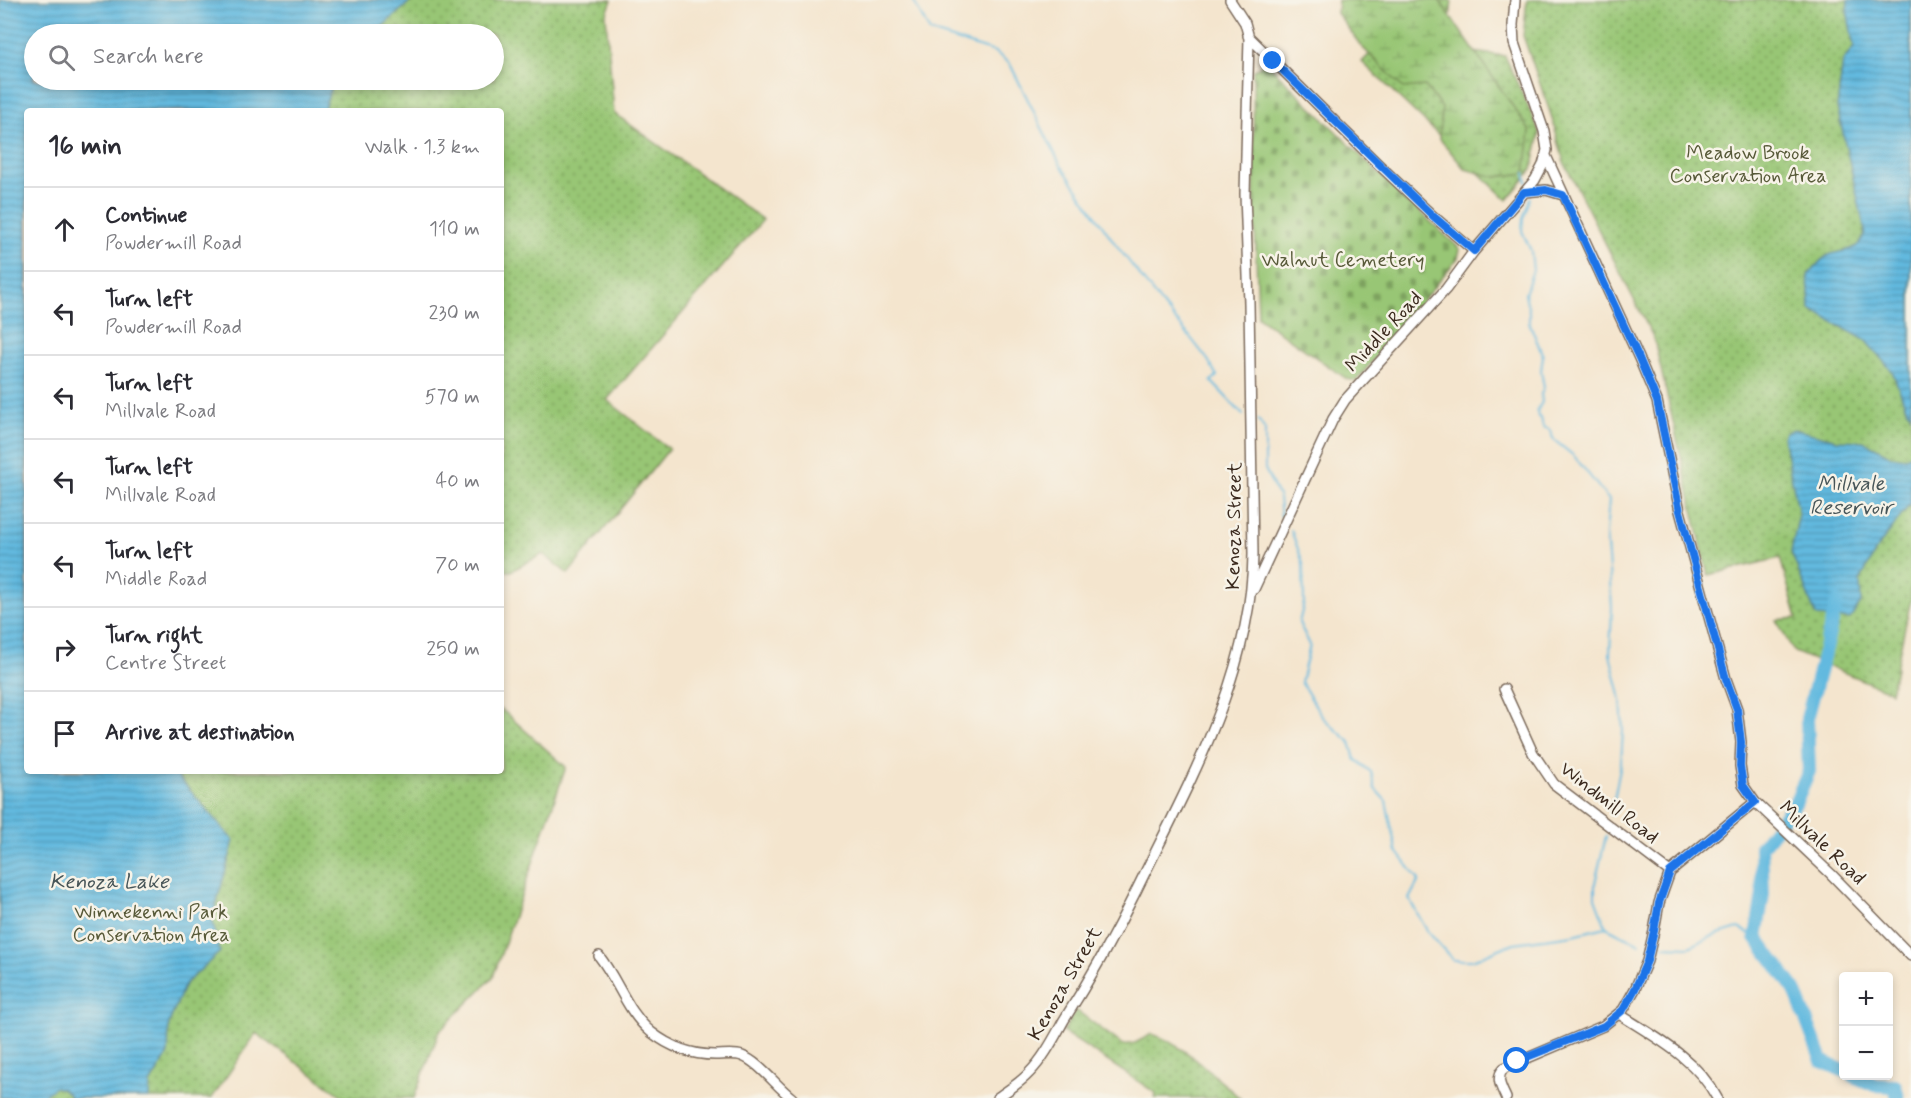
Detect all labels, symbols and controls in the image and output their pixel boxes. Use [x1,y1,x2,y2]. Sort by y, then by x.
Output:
search box [24,24,504,90]
icon: search [45,41,78,74]
text: Search here [93,43,204,71]
route end [1259,47,1285,73]
text: 16 min [48,130,122,164]
text: Walk · 1.3 km [365,134,480,161]
park label: Meadow Brook Conservation Area [1670,140,1827,190]
text: Continue [105,202,187,230]
icon: ahead [48,213,81,246]
text: 110 m [429,216,480,243]
text: Powdermill Road [105,230,242,257]
park label: Walnut Cemetery [1261,247,1425,274]
street label: Middle Road [1339,285,1429,379]
text: Turn left [105,286,193,314]
icon: left [48,297,81,330]
text: 230 m [428,300,480,327]
text: Powdermill Road [105,314,242,341]
text: Turn left [105,370,193,398]
icon: left [48,381,81,414]
text: 570 m [425,384,480,411]
text: Millvale Road [105,398,216,425]
text: Turn left [105,454,193,482]
street label: Kenoza Street [1220,462,1249,590]
icon: left [48,465,81,498]
text: 40 m [436,468,480,495]
water label: Millvale Reservoir [1810,470,1896,522]
text: Millvale Road [105,482,216,509]
text: Turn left [105,538,193,566]
icon: left [48,549,81,582]
text: 70 m [435,552,480,579]
text: Middle Road [105,566,207,593]
text: Turn right [105,622,203,650]
icon: right [48,633,81,666]
text: 250 m [426,636,480,663]
text: Centre Street [105,650,226,677]
icon: arrive [48,717,81,750]
text: Arrive at destination [105,719,295,747]
street label: Windmill Road [1554,756,1664,851]
street label: Millvale Road [1773,795,1871,891]
water label: Kenoza Lake [50,868,170,896]
park label: Winnekenni Park Conservation Area [73,899,230,949]
street label: Kenoza Street [1022,922,1109,1046]
map controls [1839,972,1893,1080]
button: + [1839,972,1893,1026]
button: − [1839,1026,1893,1080]
route start [1503,1047,1529,1073]

